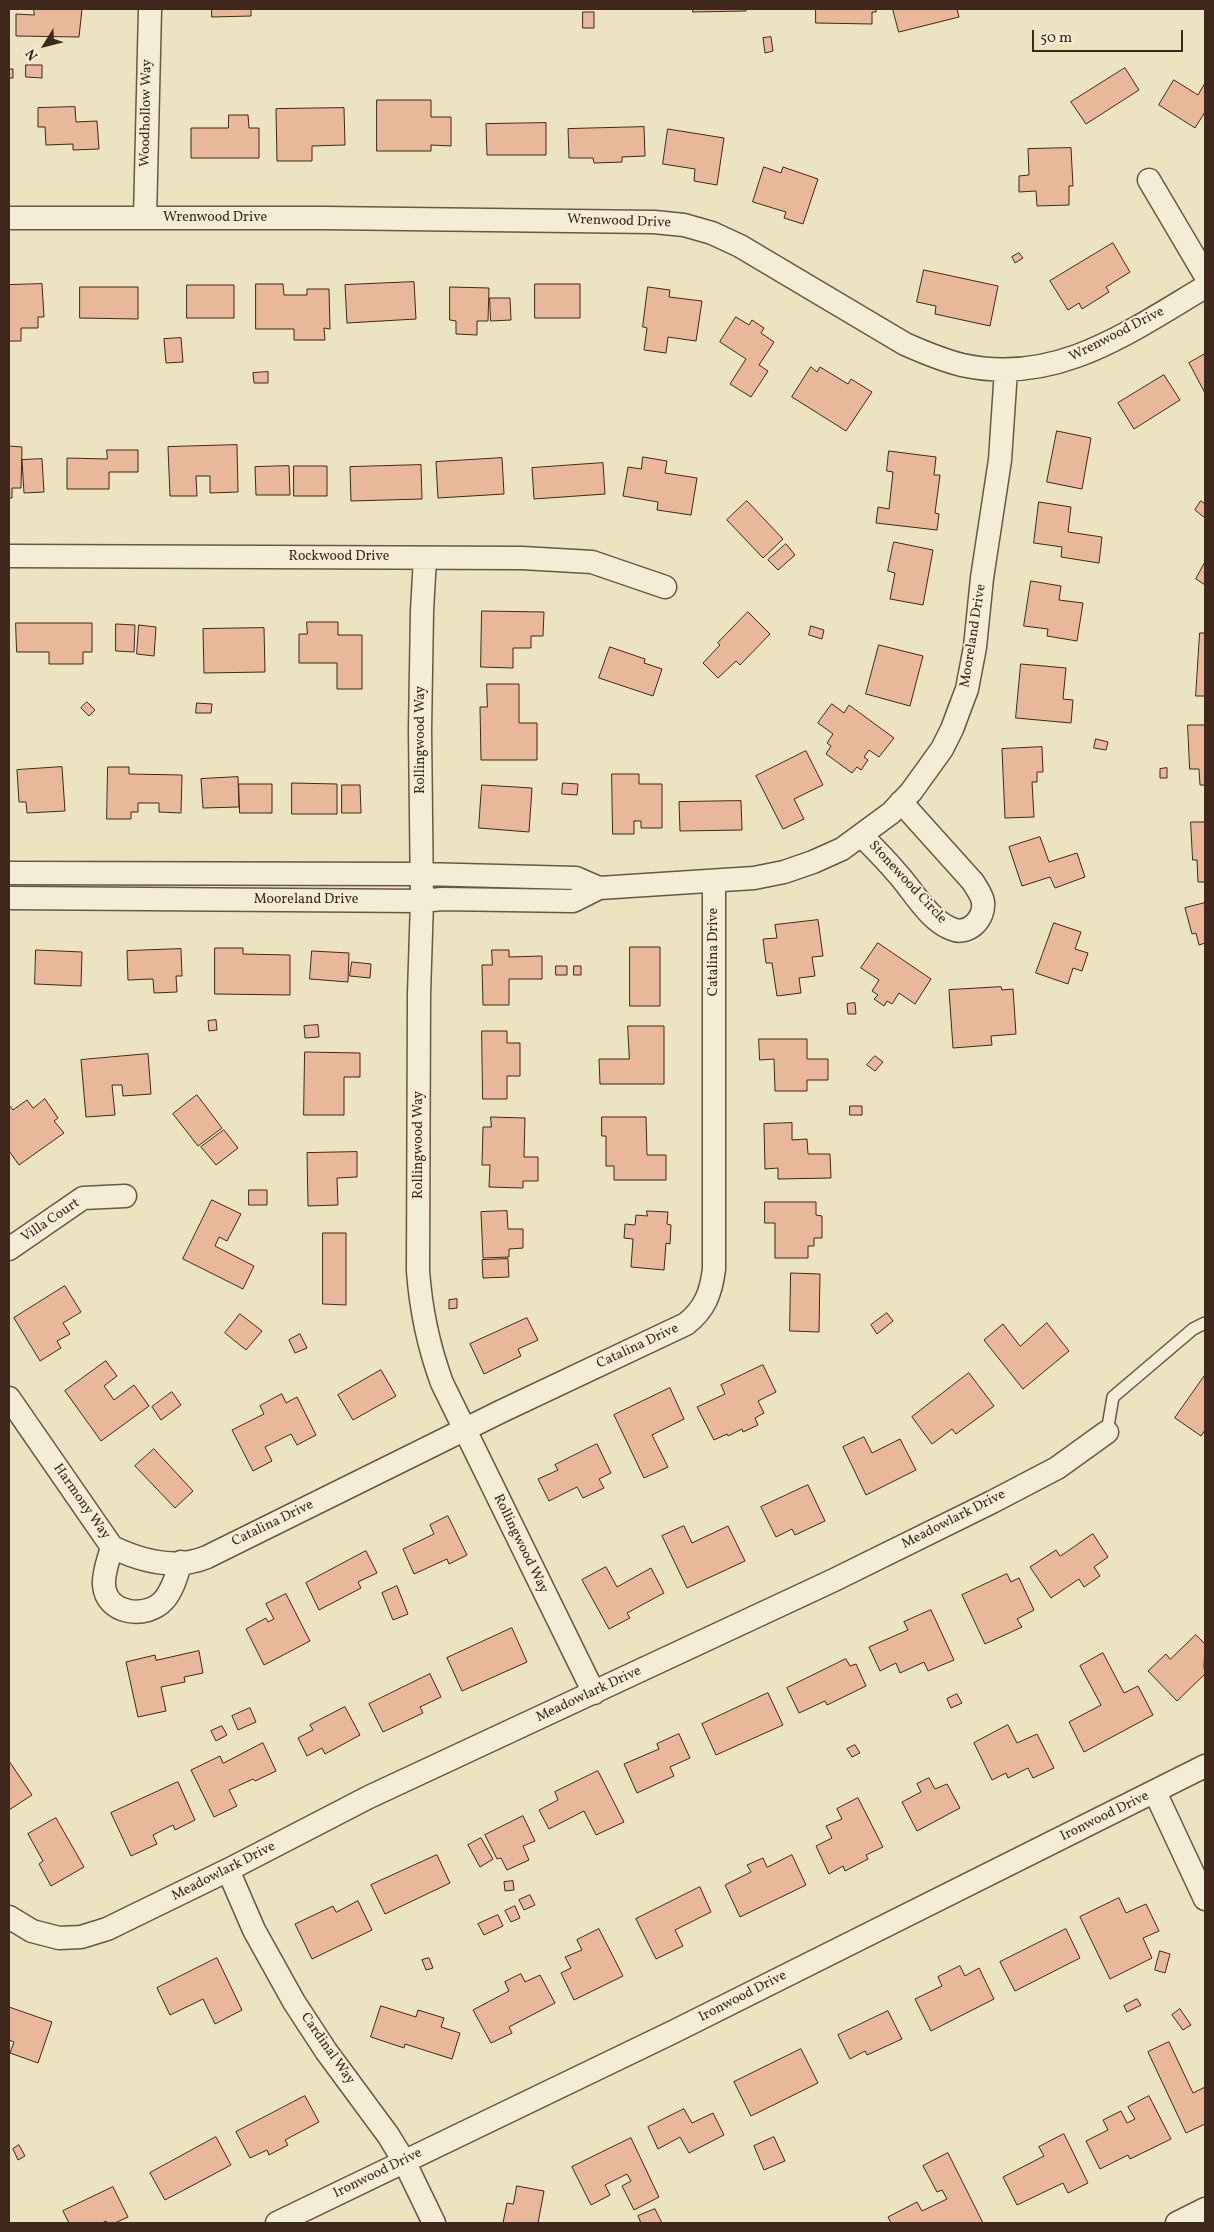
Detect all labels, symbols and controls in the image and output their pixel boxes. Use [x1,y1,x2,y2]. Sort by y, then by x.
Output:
north arrow [20,20,70,70]
scale bar [1034,20,1185,52]
text: 50 m [1040,28,1072,49]
text: N [22,44,43,64]
street label: Woodhollow Way [138,59,156,167]
street label: Wrenwood Drive [163,210,267,226]
street label: Wrenwood Drive [567,212,671,232]
street label: Wrenwood Drive [1067,304,1167,366]
street label: Rockwood Drive [289,549,389,565]
street label: Mooreland Drive [958,583,990,689]
street label: Rollingwood Way [413,686,429,794]
street label: Stonewood Circle [864,838,950,928]
street label: Mooreland Drive [254,892,358,908]
street label: Catalina Drive [706,908,722,996]
street label: Rollingwood Way [411,1091,427,1199]
street label: Villa Court [19,1195,83,1247]
street label: Catalina Drive [594,1321,682,1373]
street label: Harmony Way [49,1461,113,1543]
street label: Meadowlark Drive [899,1487,1009,1553]
street label: Rollingwood Way [489,1492,551,1596]
street label: Catalina Drive [230,1497,316,1551]
street label: Meadowlark Drive [534,1663,644,1727]
street label: Ironwood Drive [1058,1788,1152,1846]
street label: Meadowlark Drive [169,1839,279,1905]
street label: Ironwood Drive [696,1968,790,2026]
street label: Cardinal Way [296,2010,358,2088]
street label: Ironwood Drive [331,2145,425,2203]

